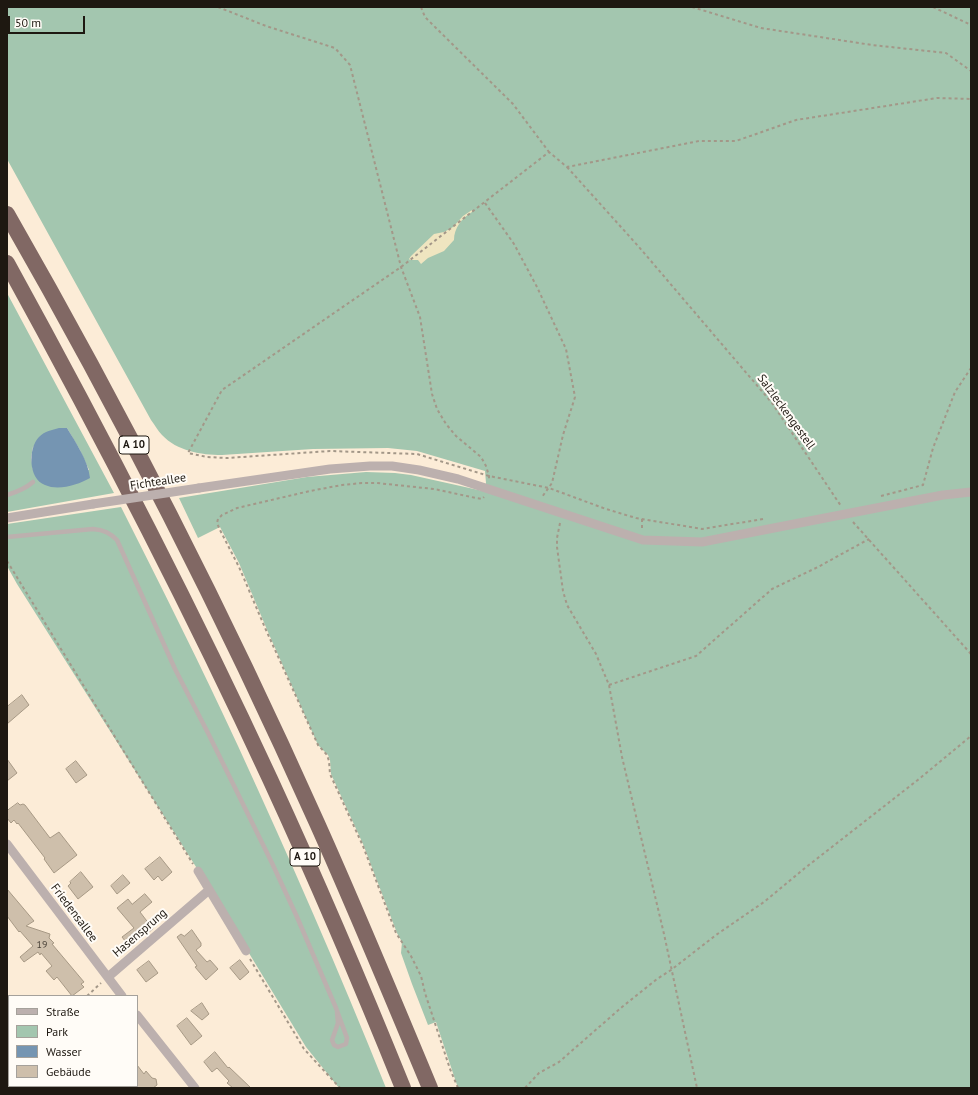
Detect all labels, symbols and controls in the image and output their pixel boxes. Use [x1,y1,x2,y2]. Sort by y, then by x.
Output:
scale bar [10,8,87,34]
text: 50 m [15,15,41,30]
street label: Salzleckengestell [754,372,818,452]
road number: A 10 [119,436,149,454]
street label: Fichteallee [129,470,187,494]
road number: A 10 [290,848,320,866]
street label: Friedensallee [48,881,100,945]
street label: Hasensprung [110,906,170,960]
house number: 19 [37,939,47,951]
legend [8,995,138,1087]
text: Straße [46,1004,80,1019]
text: Park [46,1024,68,1039]
text: Wasser [46,1044,82,1059]
text: Gebäude [46,1064,91,1079]

